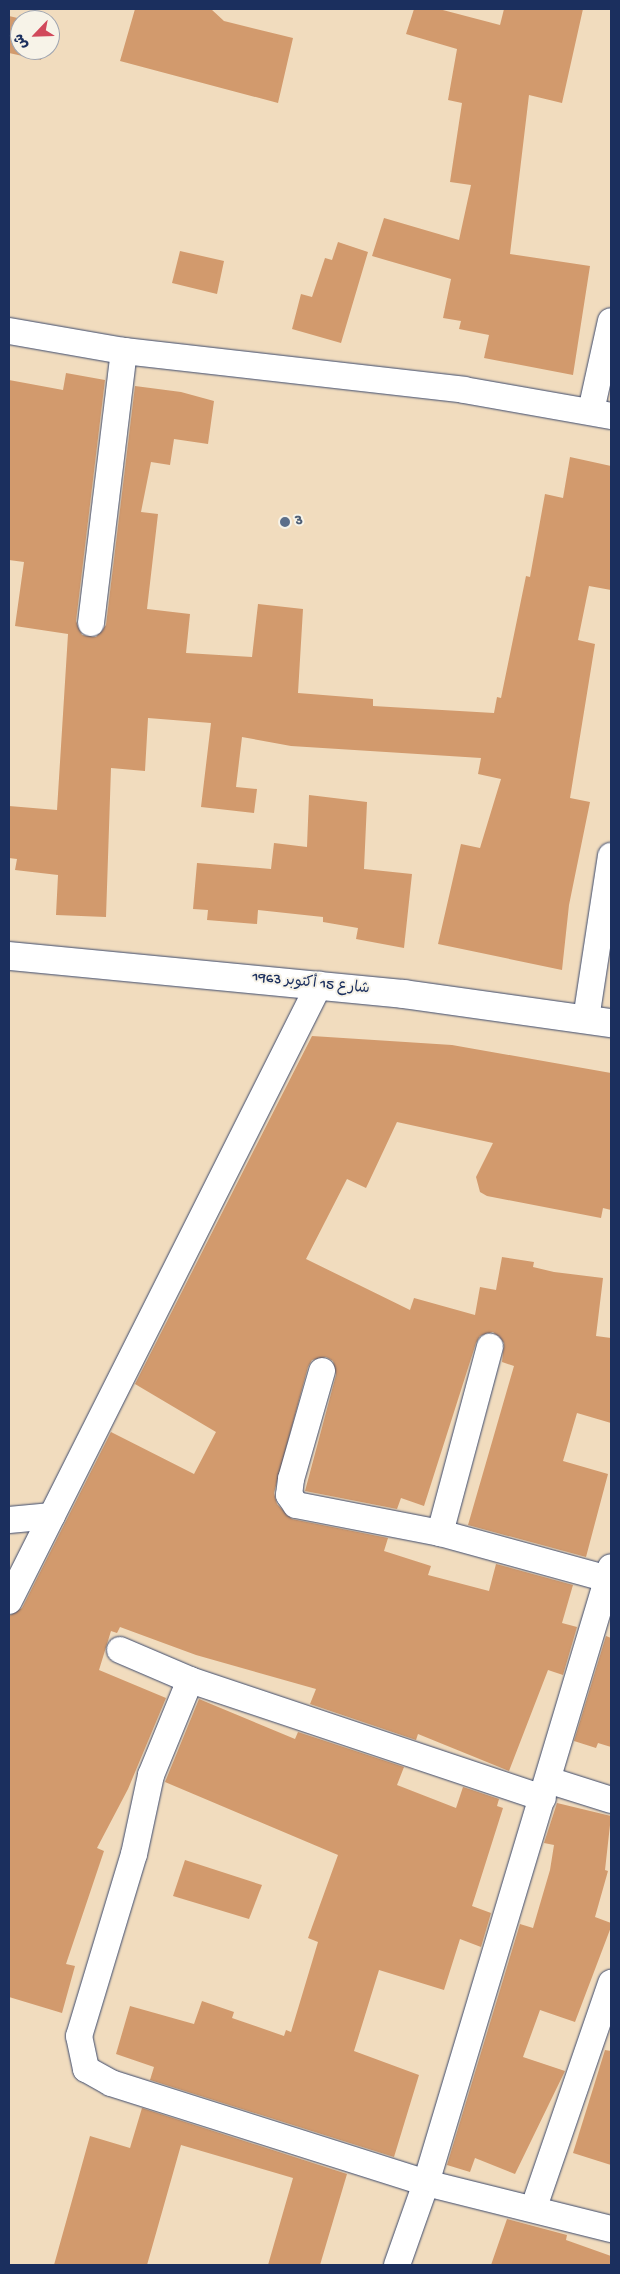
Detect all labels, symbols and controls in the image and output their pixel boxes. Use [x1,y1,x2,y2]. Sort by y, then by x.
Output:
north arrow [10,10,60,60]
text: ش [11,30,33,51]
place label: 3 [295,513,303,531]
marker: 3 [279,516,291,528]
street label: شارع 15 أكتوبر 1963 [251,969,371,999]

